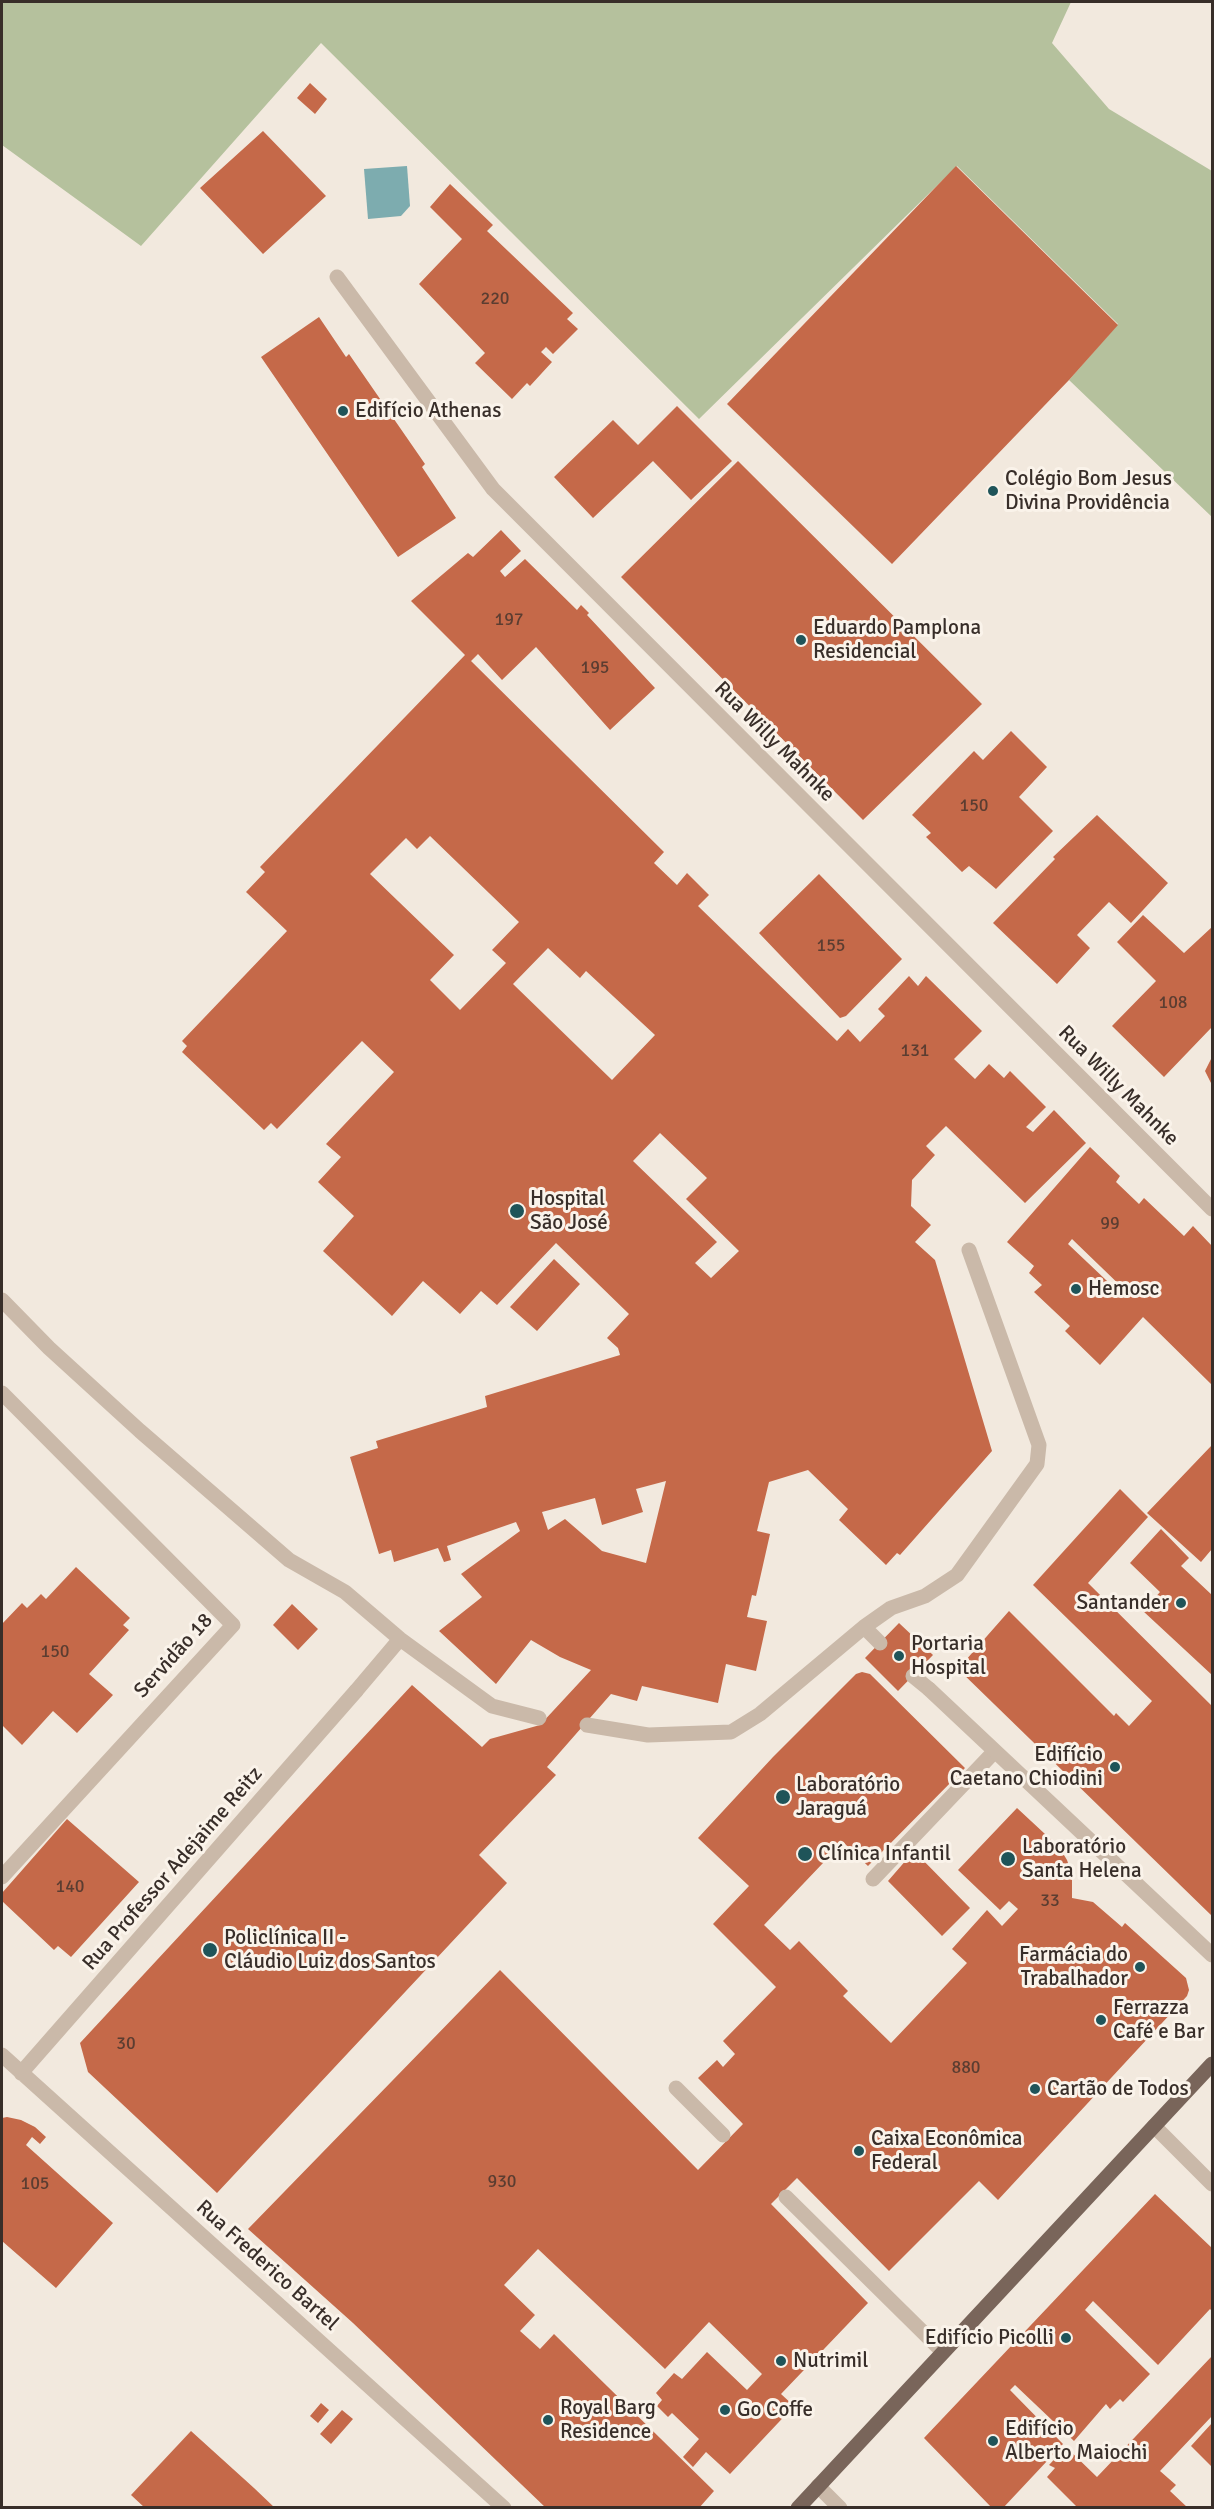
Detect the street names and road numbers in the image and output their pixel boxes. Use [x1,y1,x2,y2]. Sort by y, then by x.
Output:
street label: Rua Willy Mahnke [709,677,839,807]
street label: Rua Willy Mahnke [1053,1021,1183,1151]
street label: Servidão 18 [129,1608,219,1704]
street label: Rua Professor Adejaime Reitz [78,1762,268,1976]
street label: Rua Frederico Bartel [190,2195,344,2337]

